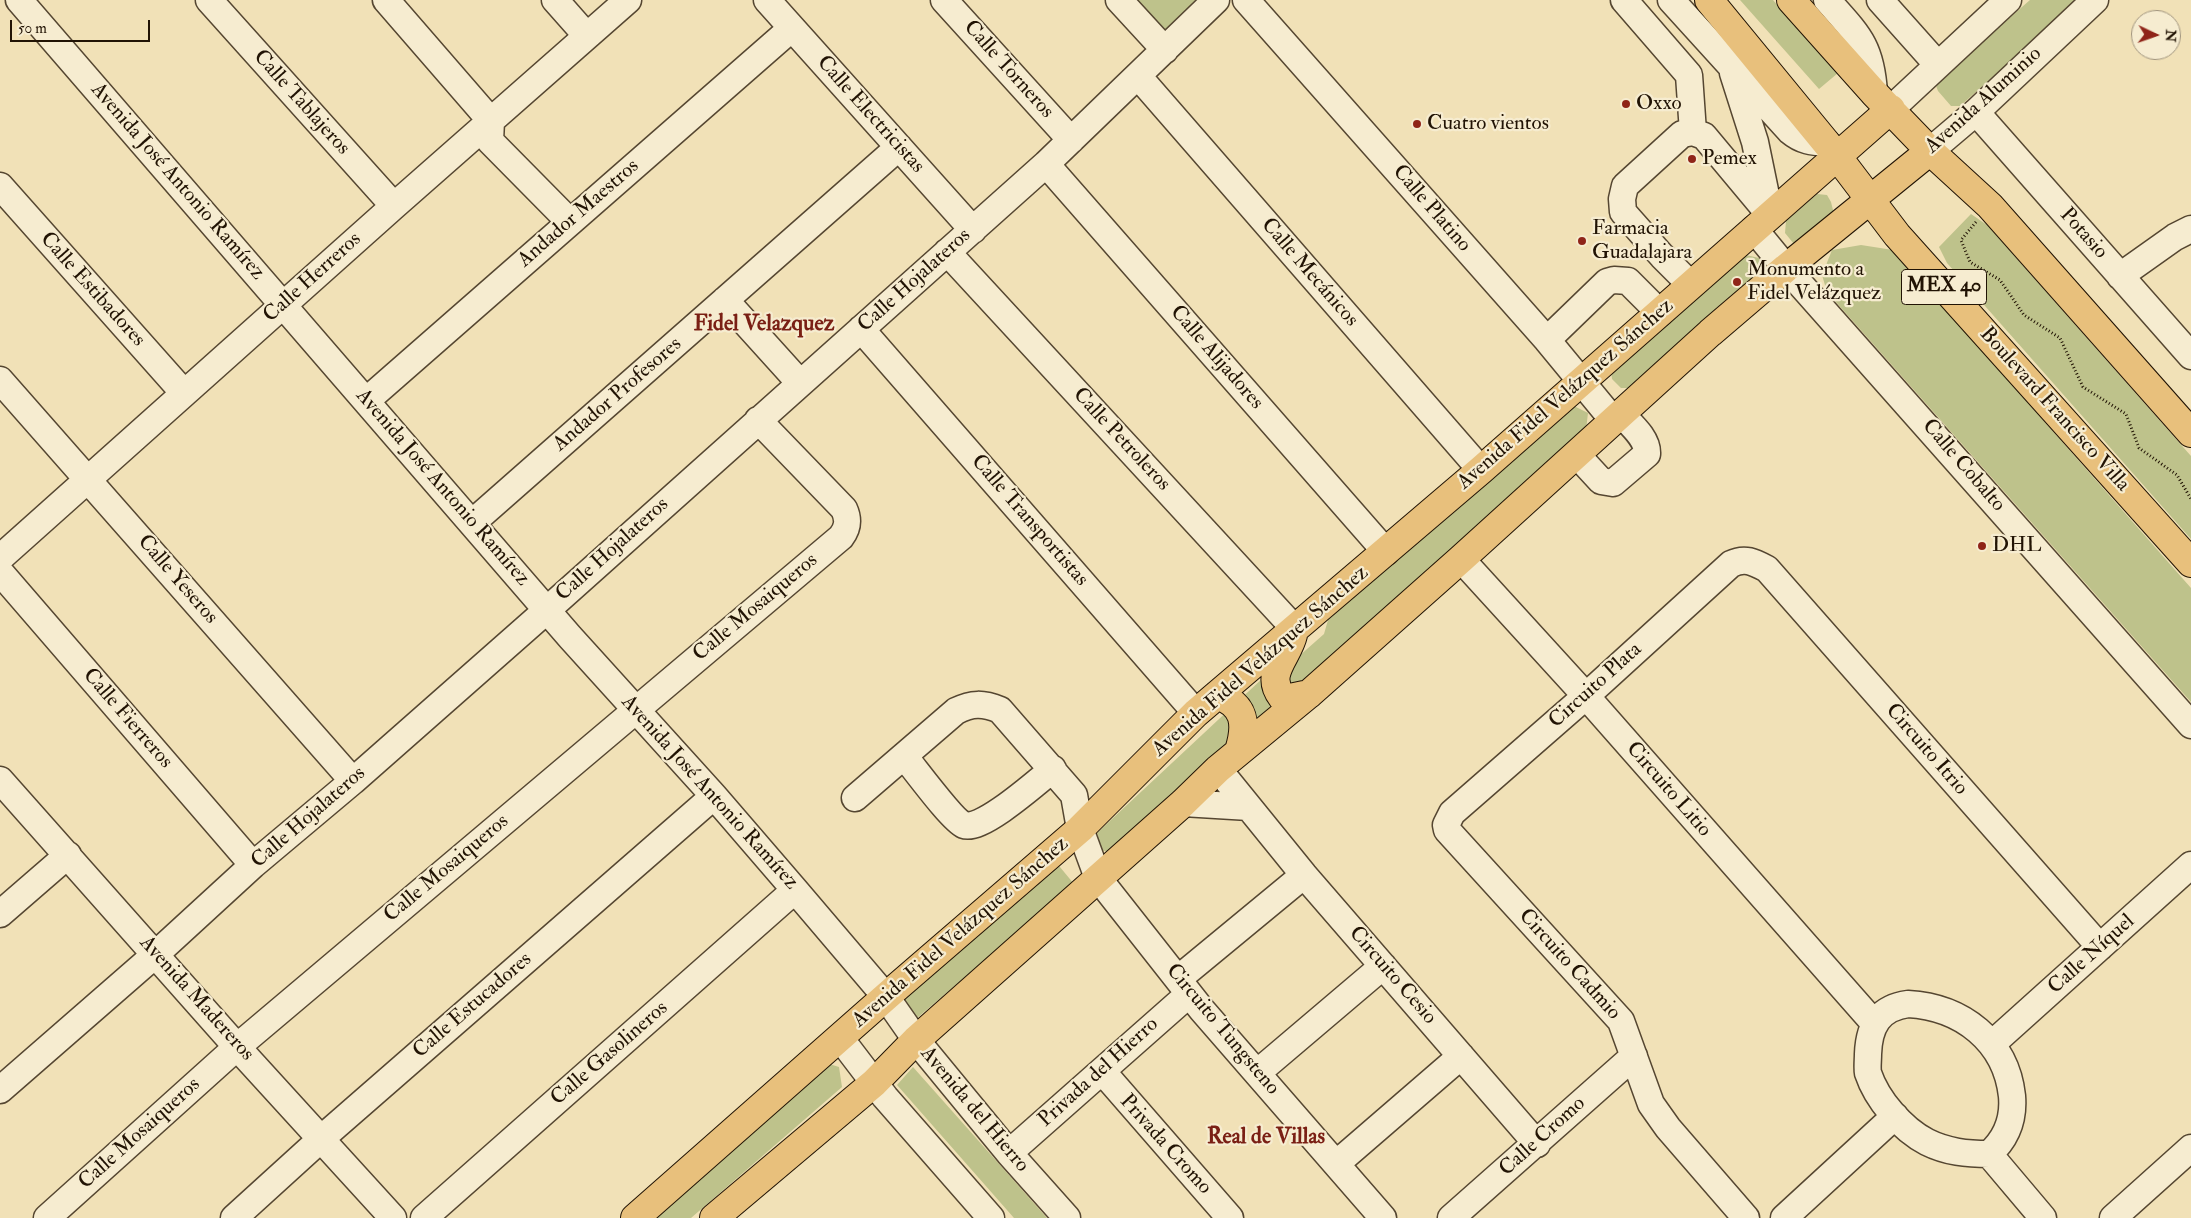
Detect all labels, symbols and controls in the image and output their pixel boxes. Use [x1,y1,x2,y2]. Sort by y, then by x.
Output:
scale bar [12,10,152,42]
north arrow [2131,10,2181,60]
street label: Calle Torneros [957,16,1059,124]
text: 50 m [18,19,47,38]
text: N [2162,29,2179,42]
street label: Avenida Aluminio [1921,42,2047,160]
street label: Calle Tablajeros [247,45,355,161]
street label: Calle Electricistas [811,51,929,179]
street label: Avenida José Antonio Ramírez [85,78,269,286]
place label: Oxxo [1636,91,1682,117]
marker: Oxxo [1620,98,1632,110]
place label: Cuatro vientos [1427,111,1549,137]
marker: Cuatro vientos [1411,118,1423,130]
place label: Pemex [1702,146,1757,172]
marker: Pemex [1686,153,1698,165]
street label: Andador Maestros [513,154,645,274]
street label: Calle Platino [1386,160,1476,258]
street label: Potasio [2054,203,2112,265]
street label: Calle Mecánicos [1255,214,1363,332]
place label: Farmacia Guadalajara [1592,216,1692,266]
street label: Calle Hojalateros [853,224,977,338]
street label: Calle Estibadores [34,227,150,353]
street label: Calle Herreros [259,227,367,329]
marker: Farmacia Guadalajara [1576,235,1588,247]
place label: Monumento a Fidel Velázquez [1747,257,1881,307]
road number: MEX 40 [1902,270,1986,304]
marker: Monumento a Fidel Velázquez [1731,276,1743,288]
street label: Avenida Fidel Velázquez Sánchez [1453,294,1679,496]
street label: Calle Alijadores [1164,301,1268,415]
district label: Fidel Velazquez [694,312,834,338]
street label: Boulevard Francisco Villa [1973,323,2135,497]
street label: Andador Profesores [549,332,687,458]
street label: Calle Petroleros [1067,383,1175,497]
street label: Avenida José Antonio Ramírez [350,384,534,592]
street label: Calle Cobalto [1916,415,2010,517]
street label: Calle Transportistas [965,450,1093,592]
street label: Calle Hojalateros [551,493,675,607]
street label: Calle Yeseros [131,530,223,630]
place label: DHL [1992,533,2041,559]
marker: DHL [1976,540,1988,552]
street label: Calle Mosaiqueros [689,549,823,667]
street label: Avenida Fidel Velázquez Sánchez [1148,561,1374,763]
street label: Circuito Plata [1544,638,1648,734]
street label: Calle Fierreros [77,664,177,774]
street label: Avenida José Antonio Ramírez [615,691,803,895]
street label: Circuito Itrio [1879,699,1973,801]
street label: Circuito Litio [1620,737,1716,843]
street label: Calle Hojalateros [247,762,371,874]
street label: Calle Mosaiqueros [380,810,514,928]
street label: Avenida Fidel Velázquez Sánchez [848,832,1074,1034]
street label: Circuito Cadmio [1513,904,1625,1026]
street label: Calle Níquel [2044,910,2140,1000]
street label: Circuito Cesio [1343,922,1441,1030]
street label: Avenida Madereros [133,931,259,1067]
street label: Calle Estucadores [408,948,538,1064]
street label: Circuito Tungsteno [1160,959,1284,1101]
street label: Calle Gasolineros [546,996,674,1112]
street label: Privada del Hierro [1034,1013,1164,1133]
street label: Avenida del Hierro [914,1042,1034,1178]
street label: Calle Mosaiqueros [74,1073,206,1195]
street label: Privada Cromo [1114,1090,1216,1200]
street label: Calle Cromo [1495,1092,1591,1182]
district label: Real de Villas [1207,1125,1325,1151]

